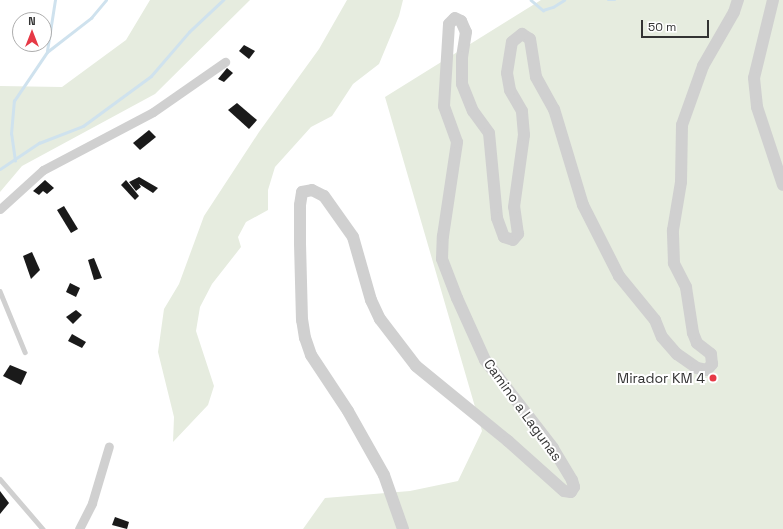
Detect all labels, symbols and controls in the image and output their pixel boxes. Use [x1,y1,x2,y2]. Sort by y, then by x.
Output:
north arrow [12,12,52,52]
scale bar [643,12,711,38]
text: N [28,14,36,28]
text: 50 m [648,19,676,35]
street label: Camino a Lagunas [480,356,566,464]
place label: Mirador KM 4 [617,370,705,386]
marker: Mirador KM 4 [708,373,718,383]

